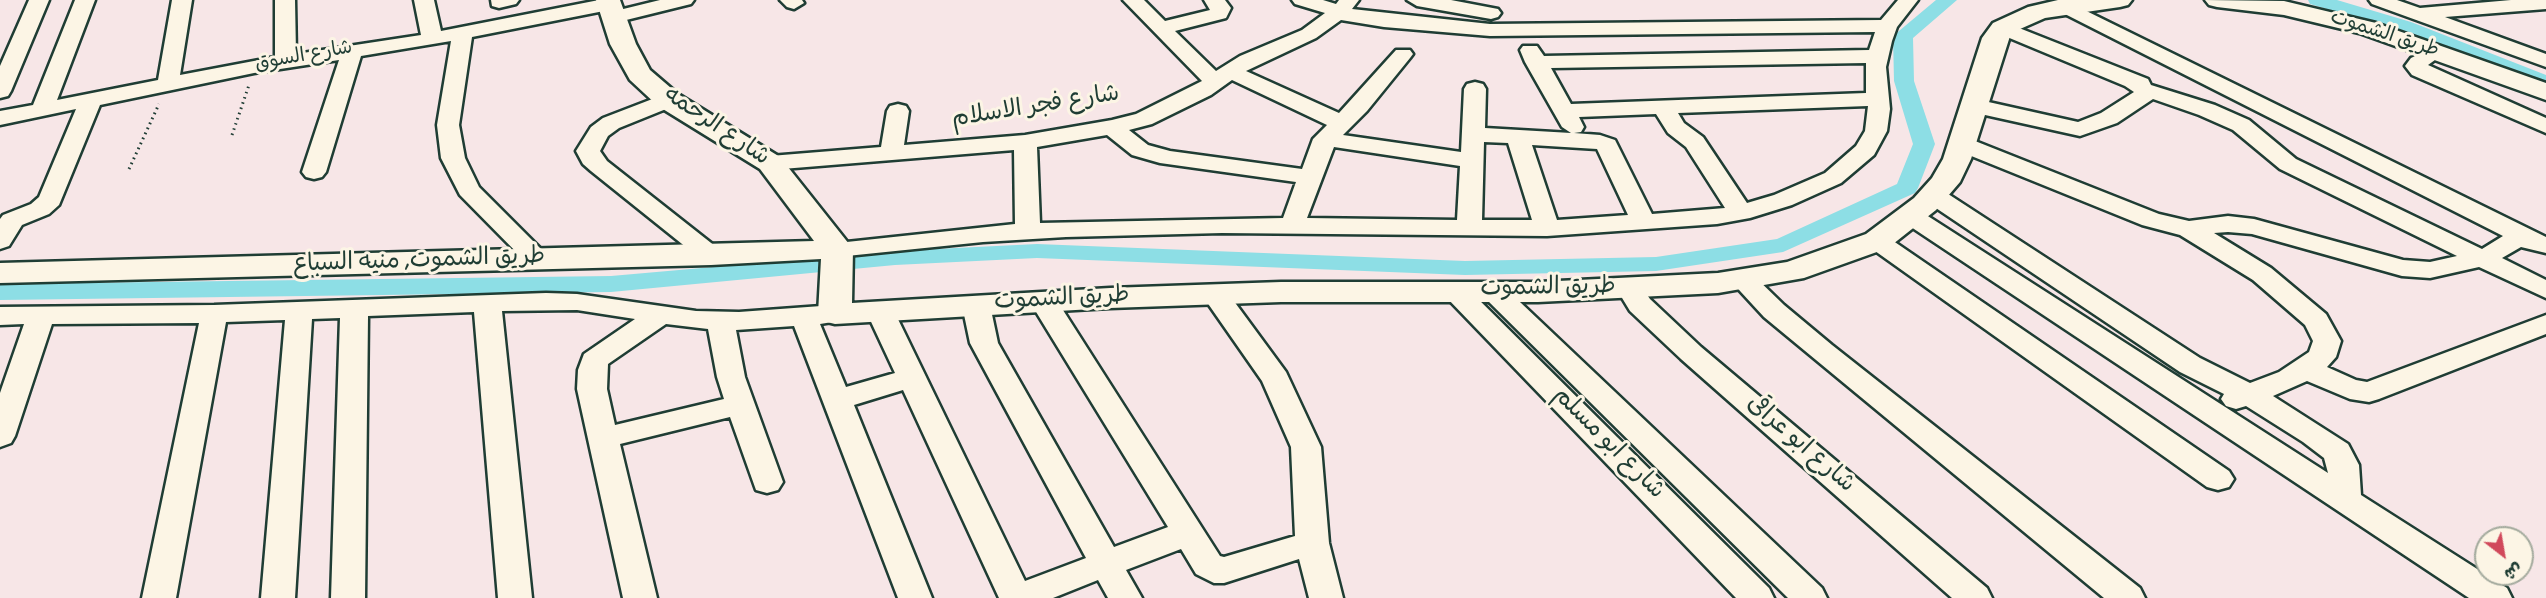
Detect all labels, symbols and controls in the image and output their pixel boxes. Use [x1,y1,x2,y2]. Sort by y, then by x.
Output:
street label: طريق الشموت [2327,7,2441,65]
street label: شارع السوق [253,38,355,78]
street label: شارع الرحمه [656,82,774,174]
street label: شارع فجر الاسلام [950,82,1122,136]
street label: طريق الشموت, منيه السباع [292,244,546,282]
street label: طريق الشموت [1480,274,1616,306]
street label: طريق الشموت [994,283,1130,319]
street label: شارع ابو مسلم [1545,383,1669,507]
street label: شارع ابو عراقى [1739,391,1859,501]
north arrow [2474,526,2534,586]
text: ش [2499,556,2526,585]

